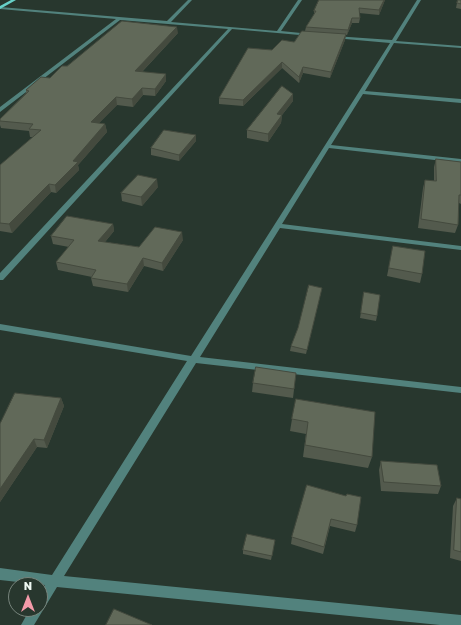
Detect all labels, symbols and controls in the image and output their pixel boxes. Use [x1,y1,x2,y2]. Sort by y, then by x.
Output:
north arrow [8,577,48,617]
text: N [24,579,32,592]

